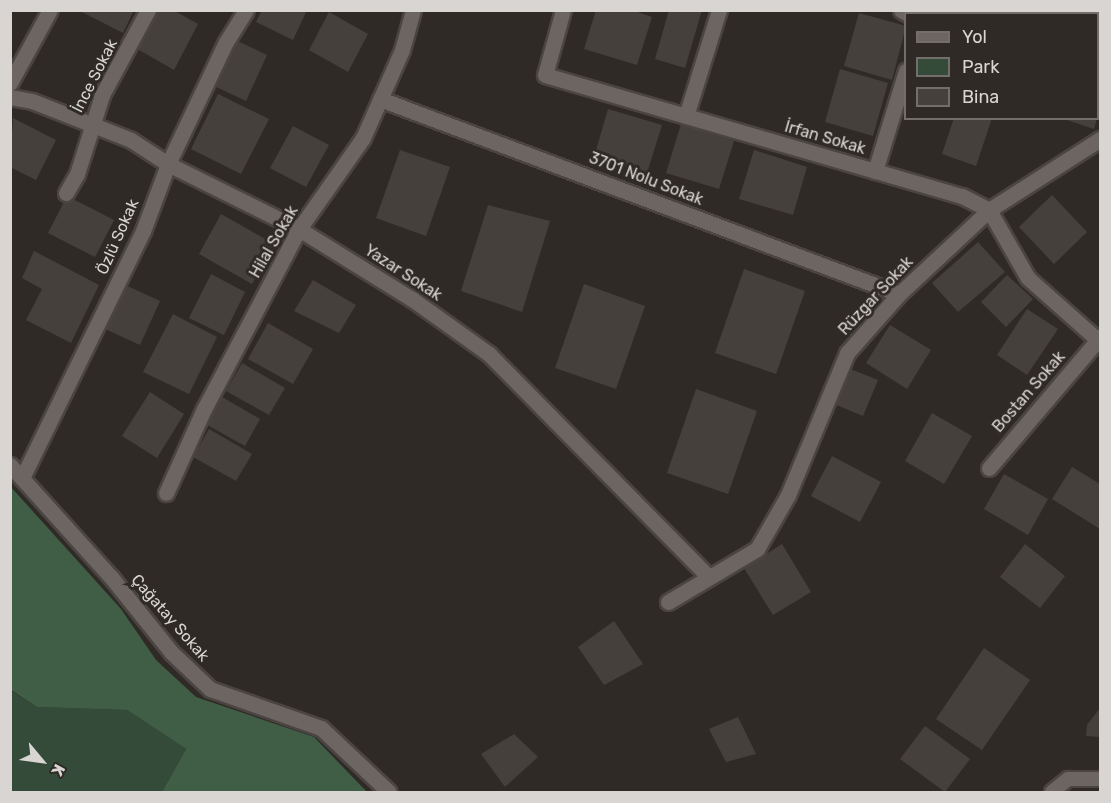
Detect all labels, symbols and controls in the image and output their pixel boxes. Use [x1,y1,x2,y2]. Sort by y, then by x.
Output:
legend [904,12,1099,120]
text: Yol [962,26,987,48]
street label: İnce Sokak [68,36,122,116]
text: Park [962,56,999,78]
text: Bina [962,86,999,108]
street label: İrfan Sokak [782,117,868,159]
street label: 3701 Nolu Sokak [586,148,706,210]
street label: Özlü Sokak [93,196,143,278]
street label: Hilal Sokak [246,202,302,282]
street label: Yazar Sokak [360,241,446,305]
street label: Rüzgar Sokak [835,253,917,339]
street label: Bostan Sokak [989,348,1069,436]
street label: Çağatay Sokak [127,570,213,666]
north arrow [12,731,72,791]
text: K [47,761,69,779]

